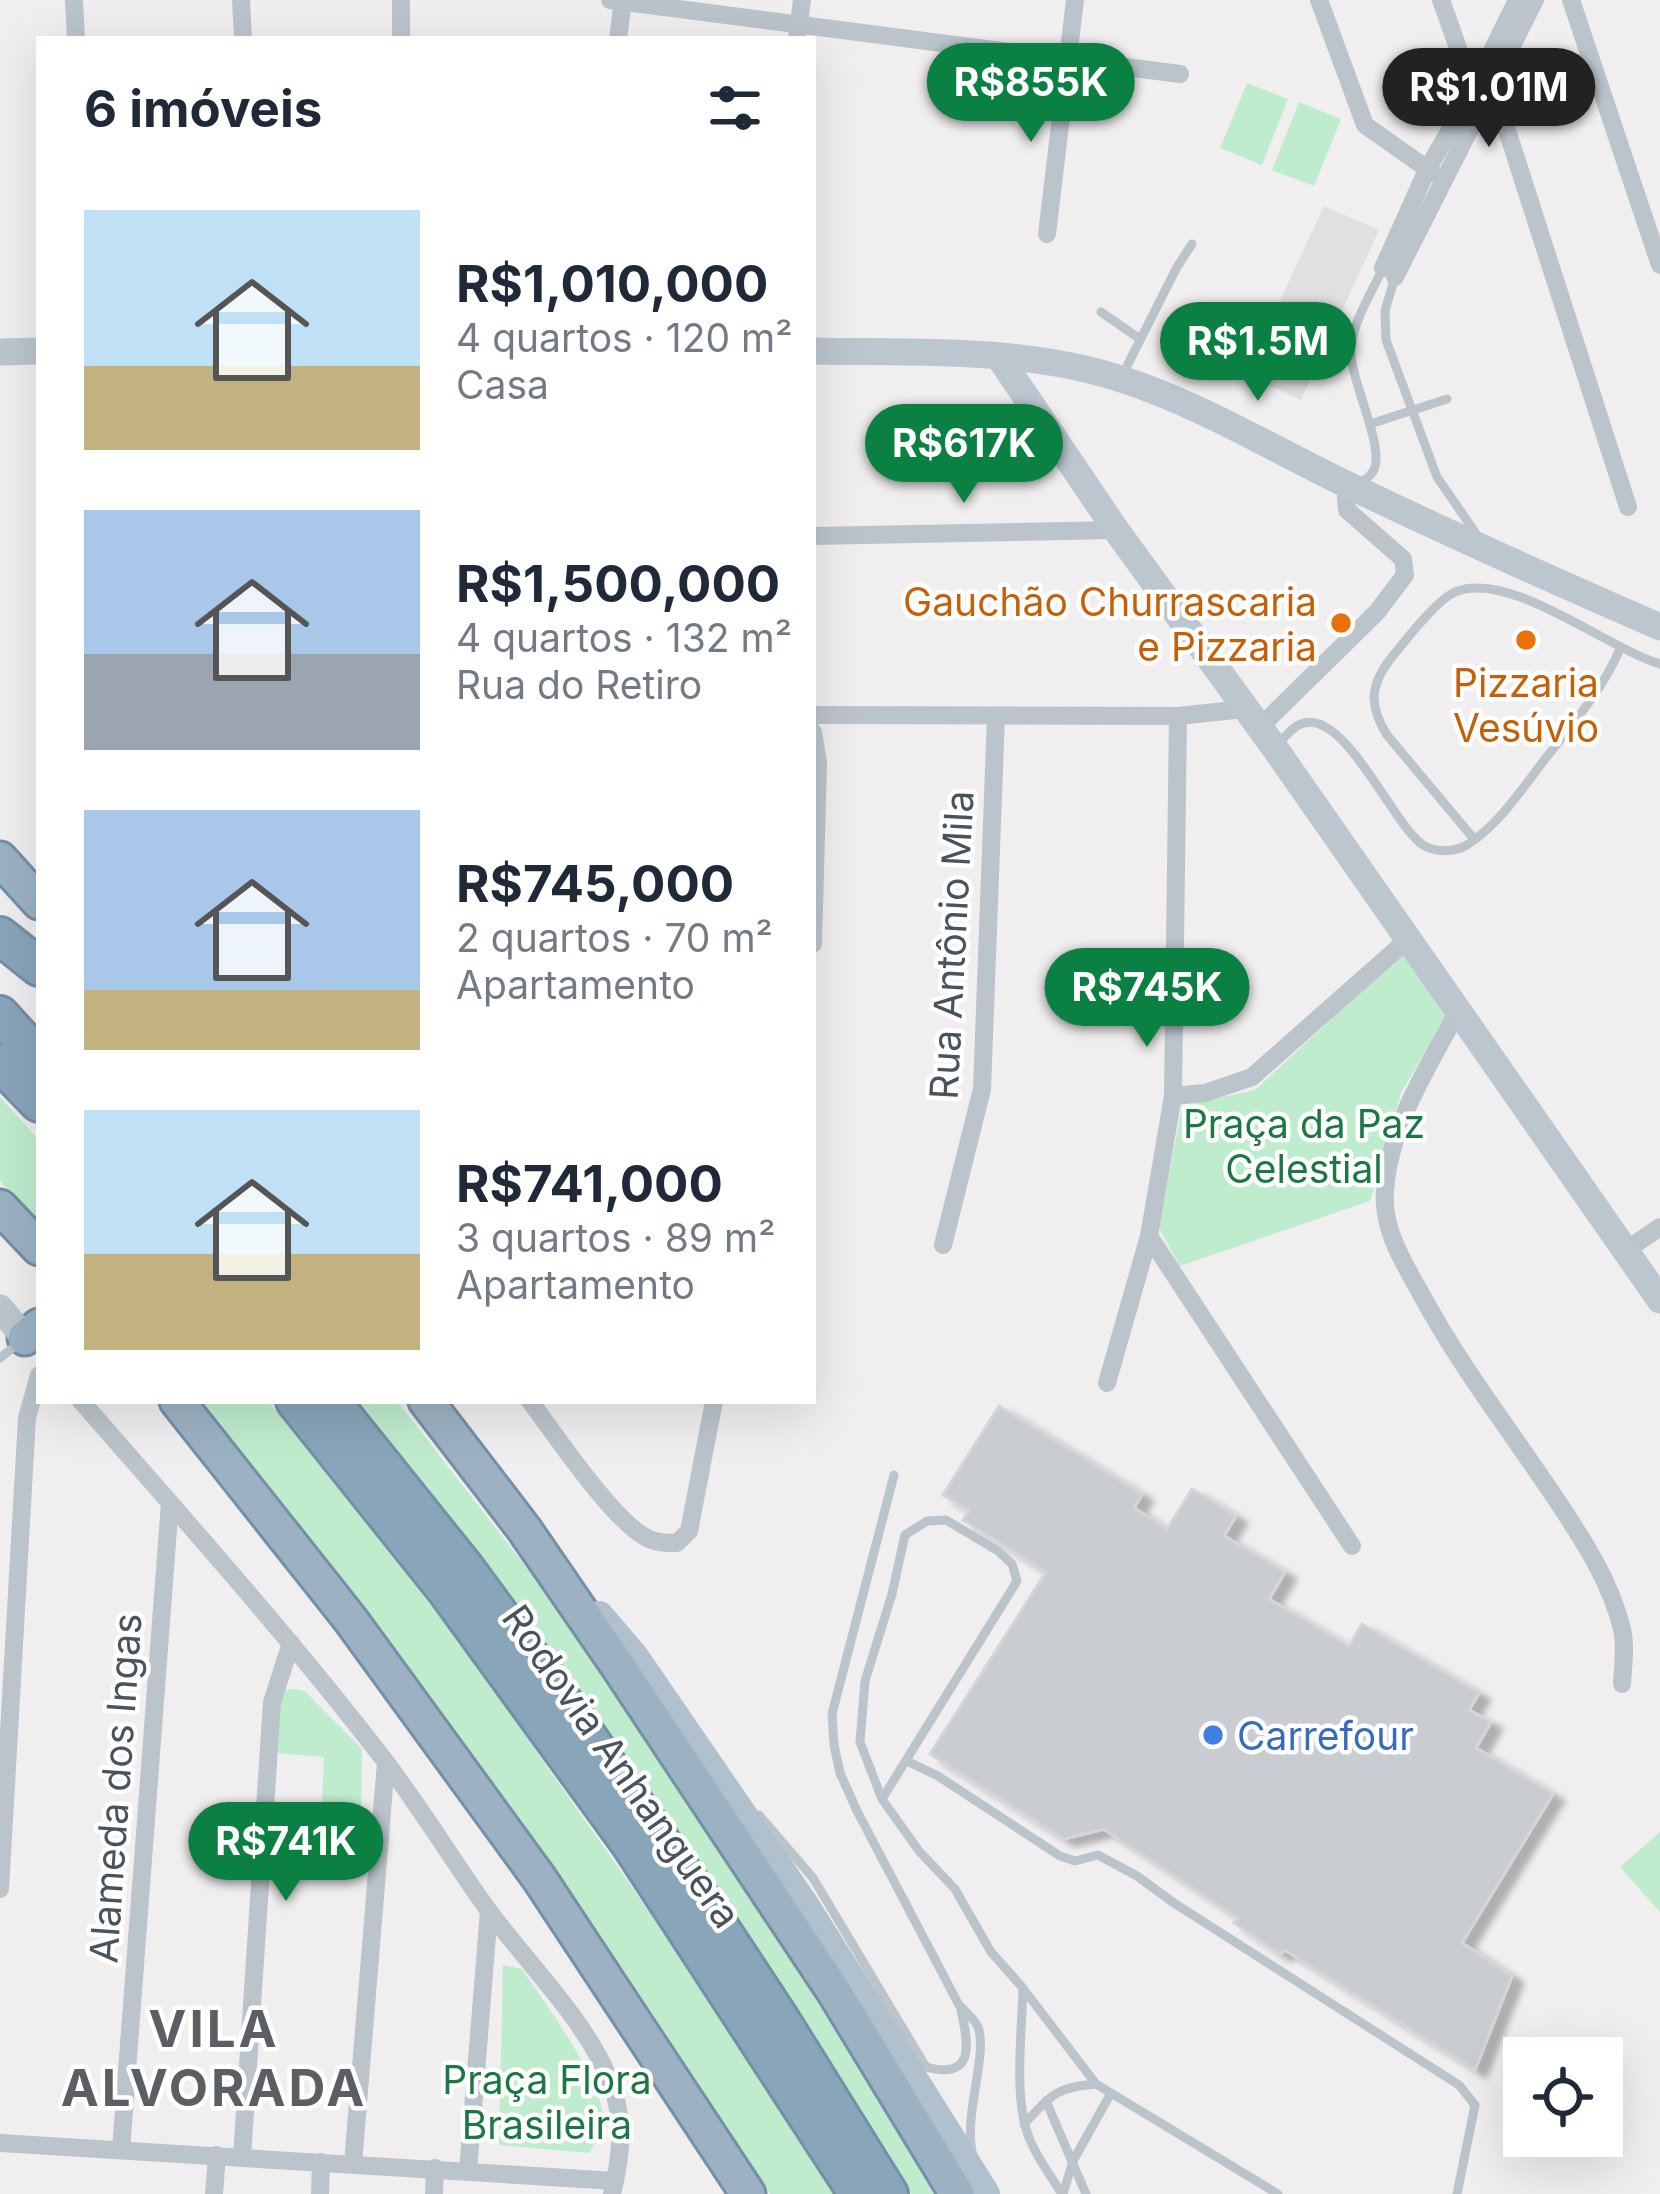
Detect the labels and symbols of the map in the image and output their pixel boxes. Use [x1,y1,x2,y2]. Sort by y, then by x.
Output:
pin: R$855K [933,43,1129,145]
pin: R$1.01M [1378,48,1600,150]
pin: R$1.5M [1160,302,1356,404]
pin: R$617K [866,404,1062,506]
place label: Gauchão Churrascaria e Pizzaria [903,578,1317,670]
marker: Gauchão Churrascaria e Pizzaria [1328,610,1354,636]
marker: Pizzaria Vesúvio [1513,627,1539,653]
place label: Pizzaria Vesúvio [1453,659,1599,751]
street label: Rua Antônio Mila [919,789,983,1101]
pin: R$745K [1049,948,1245,1050]
park label: Praça da Paz Celestial [1183,1100,1425,1192]
street label: Rodovia Anhanguera [493,1596,751,1936]
street label: Alameda dos Ingas [79,1611,151,1965]
place label: Carrefour [1237,1712,1414,1759]
marker: Carrefour [1200,1722,1226,1748]
pin: R$741K [188,1802,384,1904]
district label: VILA ALVORADA [61,1998,367,2118]
park label: Praça Flora Brasileira [442,2056,652,2148]

